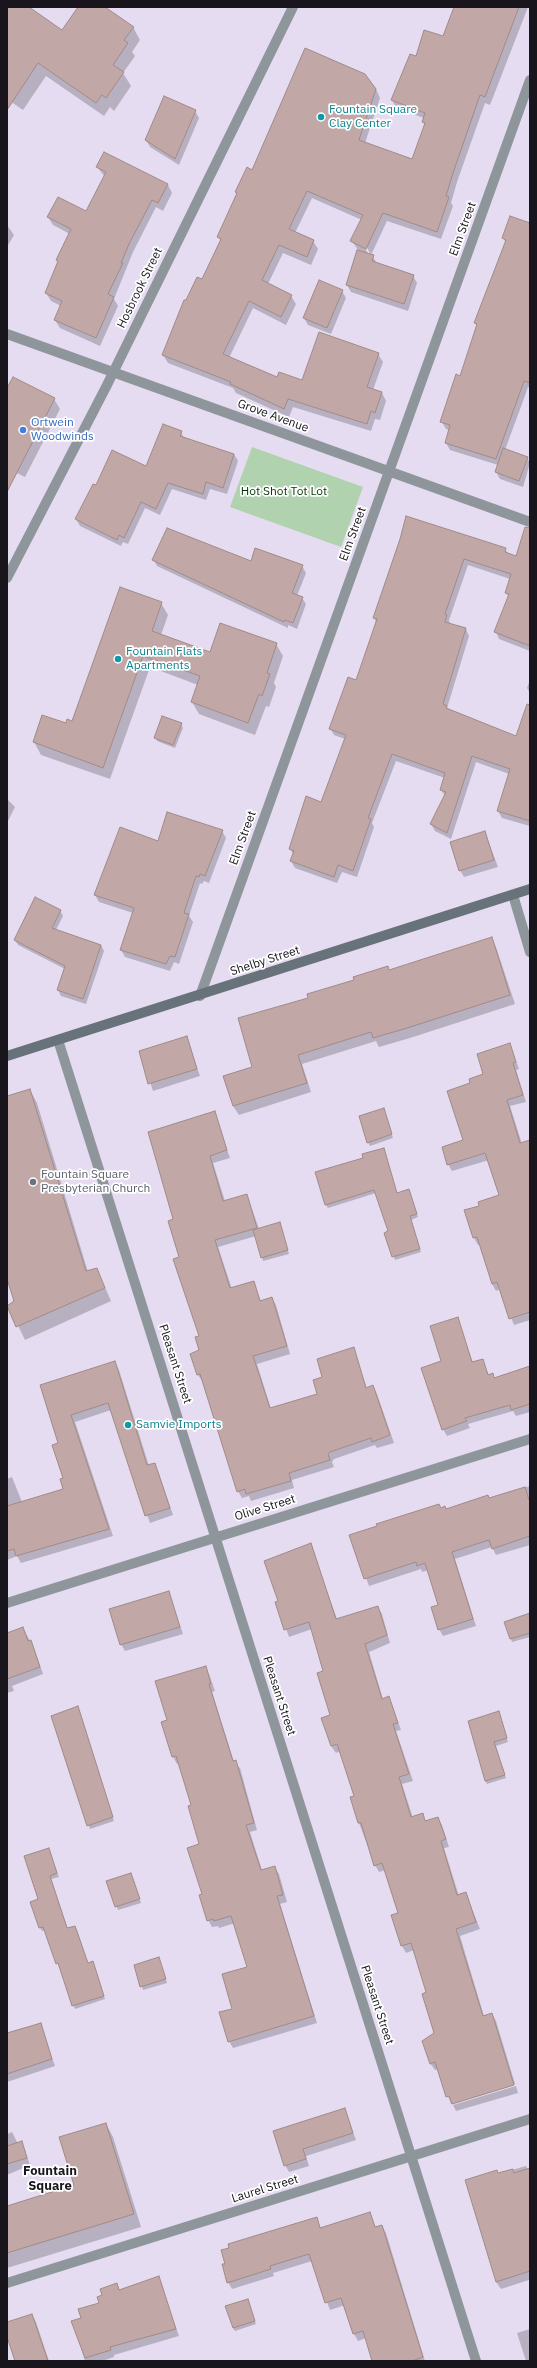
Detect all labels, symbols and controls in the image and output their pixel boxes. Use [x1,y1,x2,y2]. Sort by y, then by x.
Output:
place label: Fountain Square Clay Center [329,103,417,131]
marker: Fountain Square Clay Center [316,112,326,122]
street label: Elm Street [447,200,479,258]
street label: Hosbrook Street [114,245,166,331]
street label: Grove Avenue [235,396,311,436]
place label: Ortwein Woodwinds [31,416,94,444]
marker: Ortwein Woodwinds [18,425,28,435]
park label: Hot Shot Tot Lot [241,485,327,499]
street label: Elm Street [337,505,369,563]
place label: Fountain Flats Apartments [126,645,202,673]
marker: Fountain Flats Apartments [113,654,123,664]
street label: Elm Street [227,809,259,867]
street label: Shelby Street [228,943,302,979]
place label: Fountain Square Presbyterian Church [41,1168,150,1196]
marker: Fountain Square Presbyterian Church [28,1177,38,1187]
street label: Pleasant Street [155,1323,195,1405]
place label: Samvie Imports [136,1418,222,1432]
marker: Samvie Imports [123,1420,133,1430]
street label: Olive Street [233,1492,297,1524]
street label: Pleasant Street [259,1655,299,1737]
street label: Pleasant Street [357,1964,397,2046]
district label: Fountain Square [23,2163,77,2194]
street label: Laurel Street [230,2172,300,2206]

